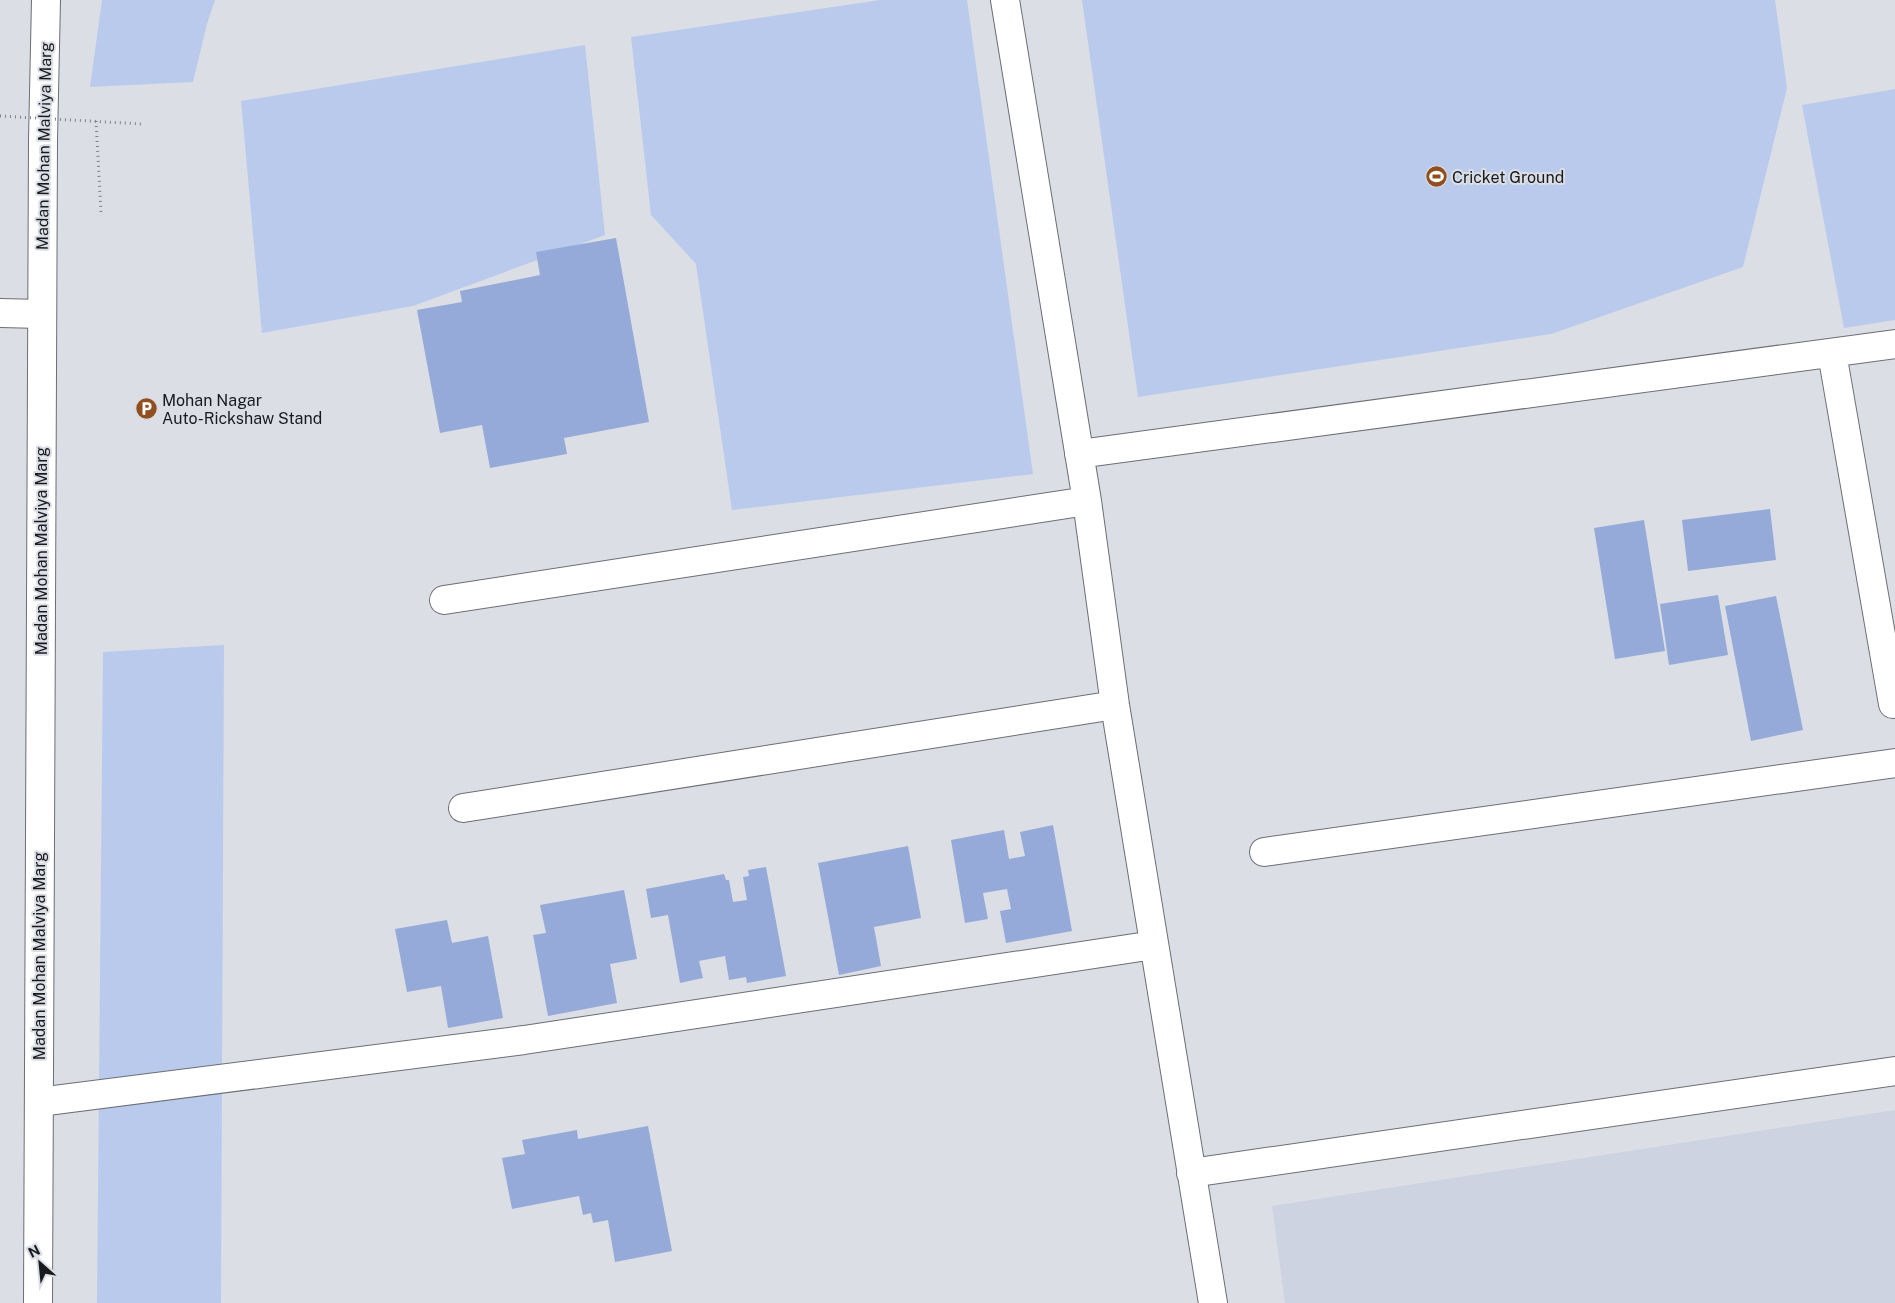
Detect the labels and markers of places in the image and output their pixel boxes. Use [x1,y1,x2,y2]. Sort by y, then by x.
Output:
sports icon: Cricket Ground [1424,165,1448,189]
place label: Cricket Ground [1452,168,1564,187]
place label: Mohan Nagar Auto-Rickshaw Stand [162,391,322,428]
parking icon: Mohan Nagar Auto-Rickshaw Stand [134,397,158,421]

